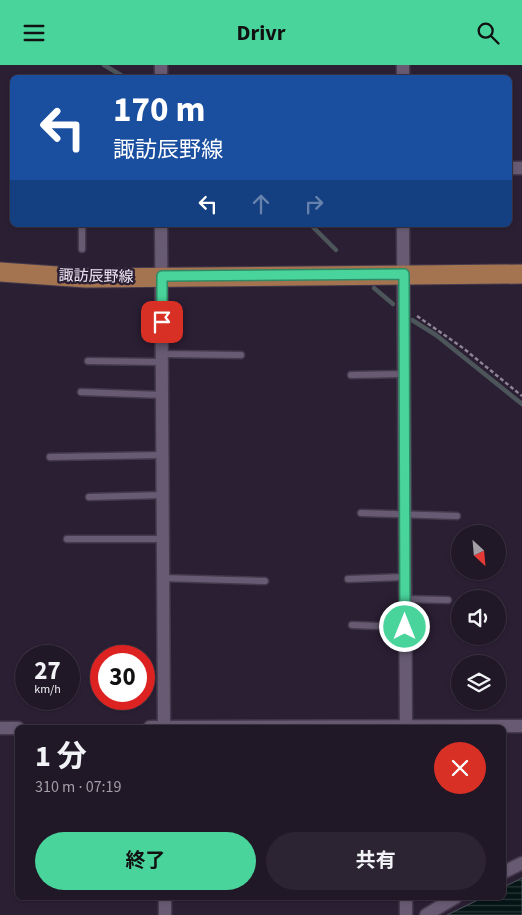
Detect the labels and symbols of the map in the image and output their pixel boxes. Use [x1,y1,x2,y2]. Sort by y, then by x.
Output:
street label: 諏訪辰野線 [58,265,134,288]
pin [141,301,183,343]
north arrow [451,525,506,580]
position arrow [378,600,430,652]
speed limit sign: 30 [90,645,155,710]

